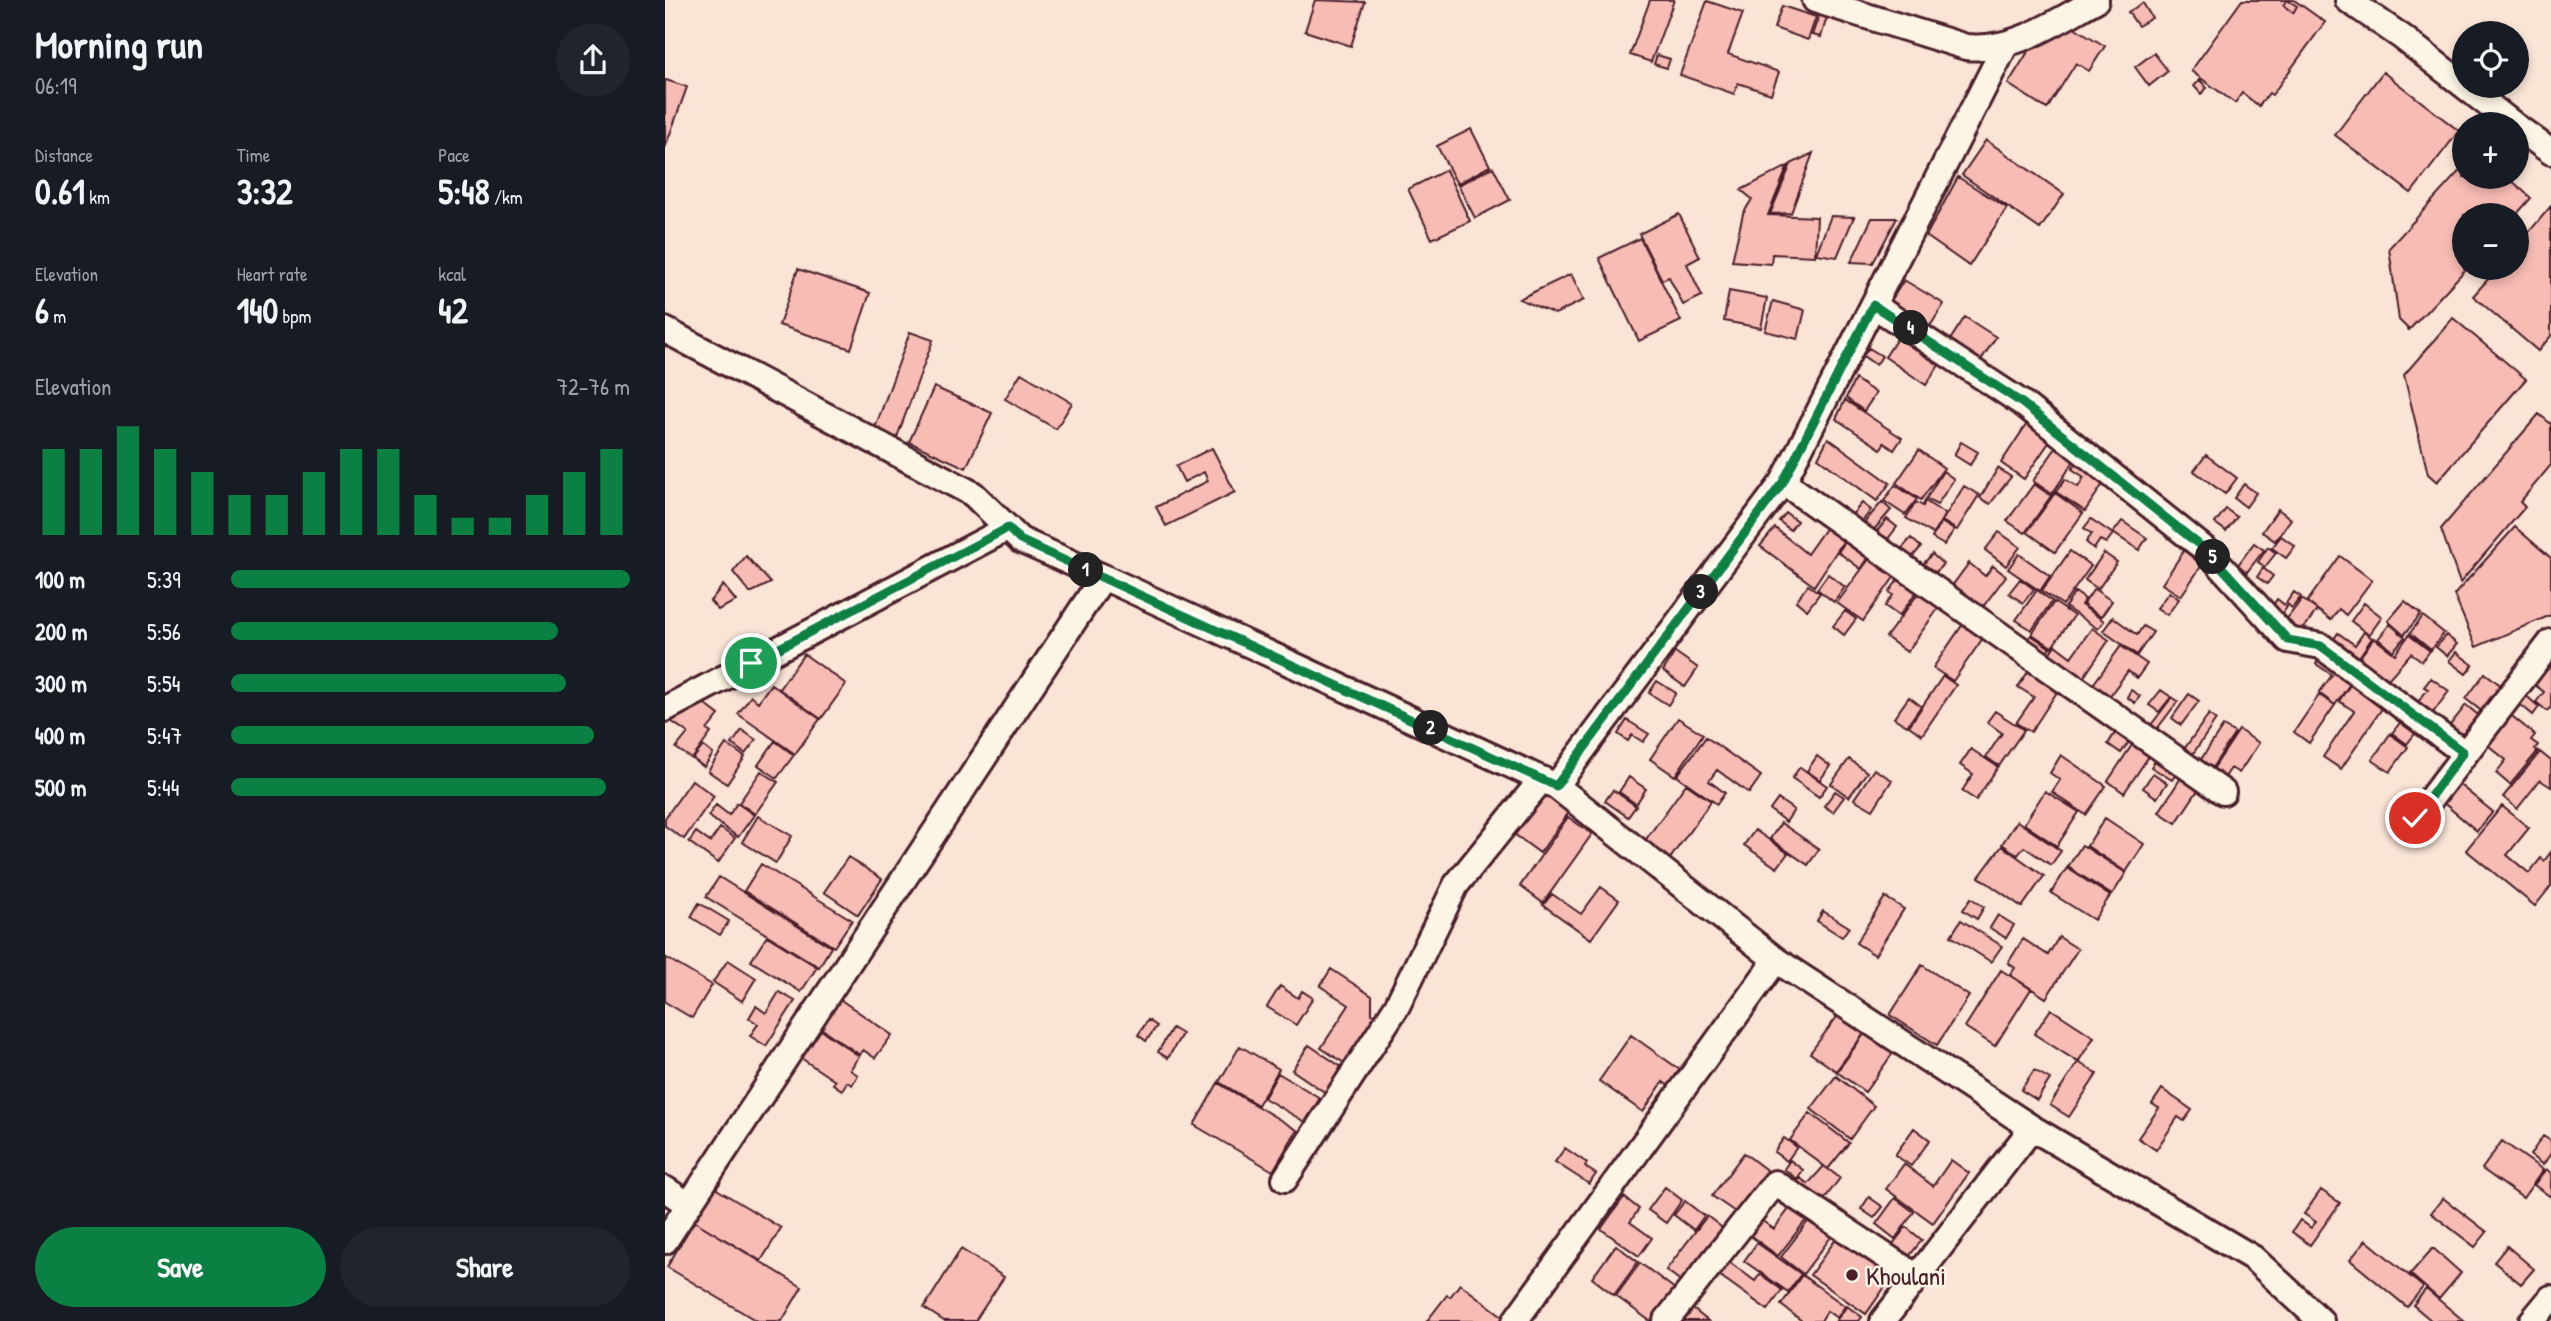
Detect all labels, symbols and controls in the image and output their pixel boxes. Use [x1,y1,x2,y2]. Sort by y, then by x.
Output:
text: Morning run [35,18,203,70]
map controls [2452,21,2529,280]
button: locate [2452,21,2529,98]
button: share [556,23,630,97]
text: 06:19 [35,70,77,101]
button: + [2452,112,2529,189]
text: Distance [35,142,93,168]
text: Time [237,142,270,168]
text: Pace [438,142,470,168]
text: 0.61 [35,168,85,215]
text: 3:32 [237,168,293,215]
text: 5:48 [438,168,490,215]
text: km [85,184,110,210]
text: /km [490,184,523,210]
button: − [2452,203,2529,280]
text: Elevation [35,261,98,287]
text: Heart rate [237,261,308,287]
text: kcal [438,261,466,287]
text: 6 [35,287,49,334]
text: 140 [237,287,278,334]
text: 42 [438,287,468,334]
text: m [49,303,66,329]
text: bpm [278,303,311,329]
pin: 4 [1893,310,1929,346]
text: 4 [1907,314,1914,340]
text: Elevation [35,371,111,402]
text: 72–76 m [557,371,630,402]
pin: 5 [2195,540,2231,574]
text: 5 [2208,543,2217,569]
pin: 1 [1069,552,1103,588]
text: 1 [1082,556,1089,582]
text: 100 m [35,564,85,595]
text: 5:39 [147,564,181,595]
pin: 3 [1683,574,1719,610]
text: 3 [1696,578,1705,604]
text: 200 m [35,616,87,647]
text: 5:56 [147,616,181,647]
pin [721,633,781,693]
icon: arrive [732,644,770,682]
text: 300 m [35,668,87,699]
text: 5:54 [147,668,180,699]
pin: 2 [1413,710,1449,746]
text: 2 [1426,714,1435,740]
text: 400 m [35,720,85,751]
text: 5:47 [147,720,182,751]
text: 500 m [35,772,86,803]
text: 5:44 [147,772,179,803]
pin [2385,788,2445,848]
icon: check [2396,799,2434,837]
button: Save [35,1227,326,1307]
button: Share [340,1227,630,1307]
place label: Khoulani [1866,1258,1946,1293]
marker: Khoulani [1844,1267,1860,1283]

